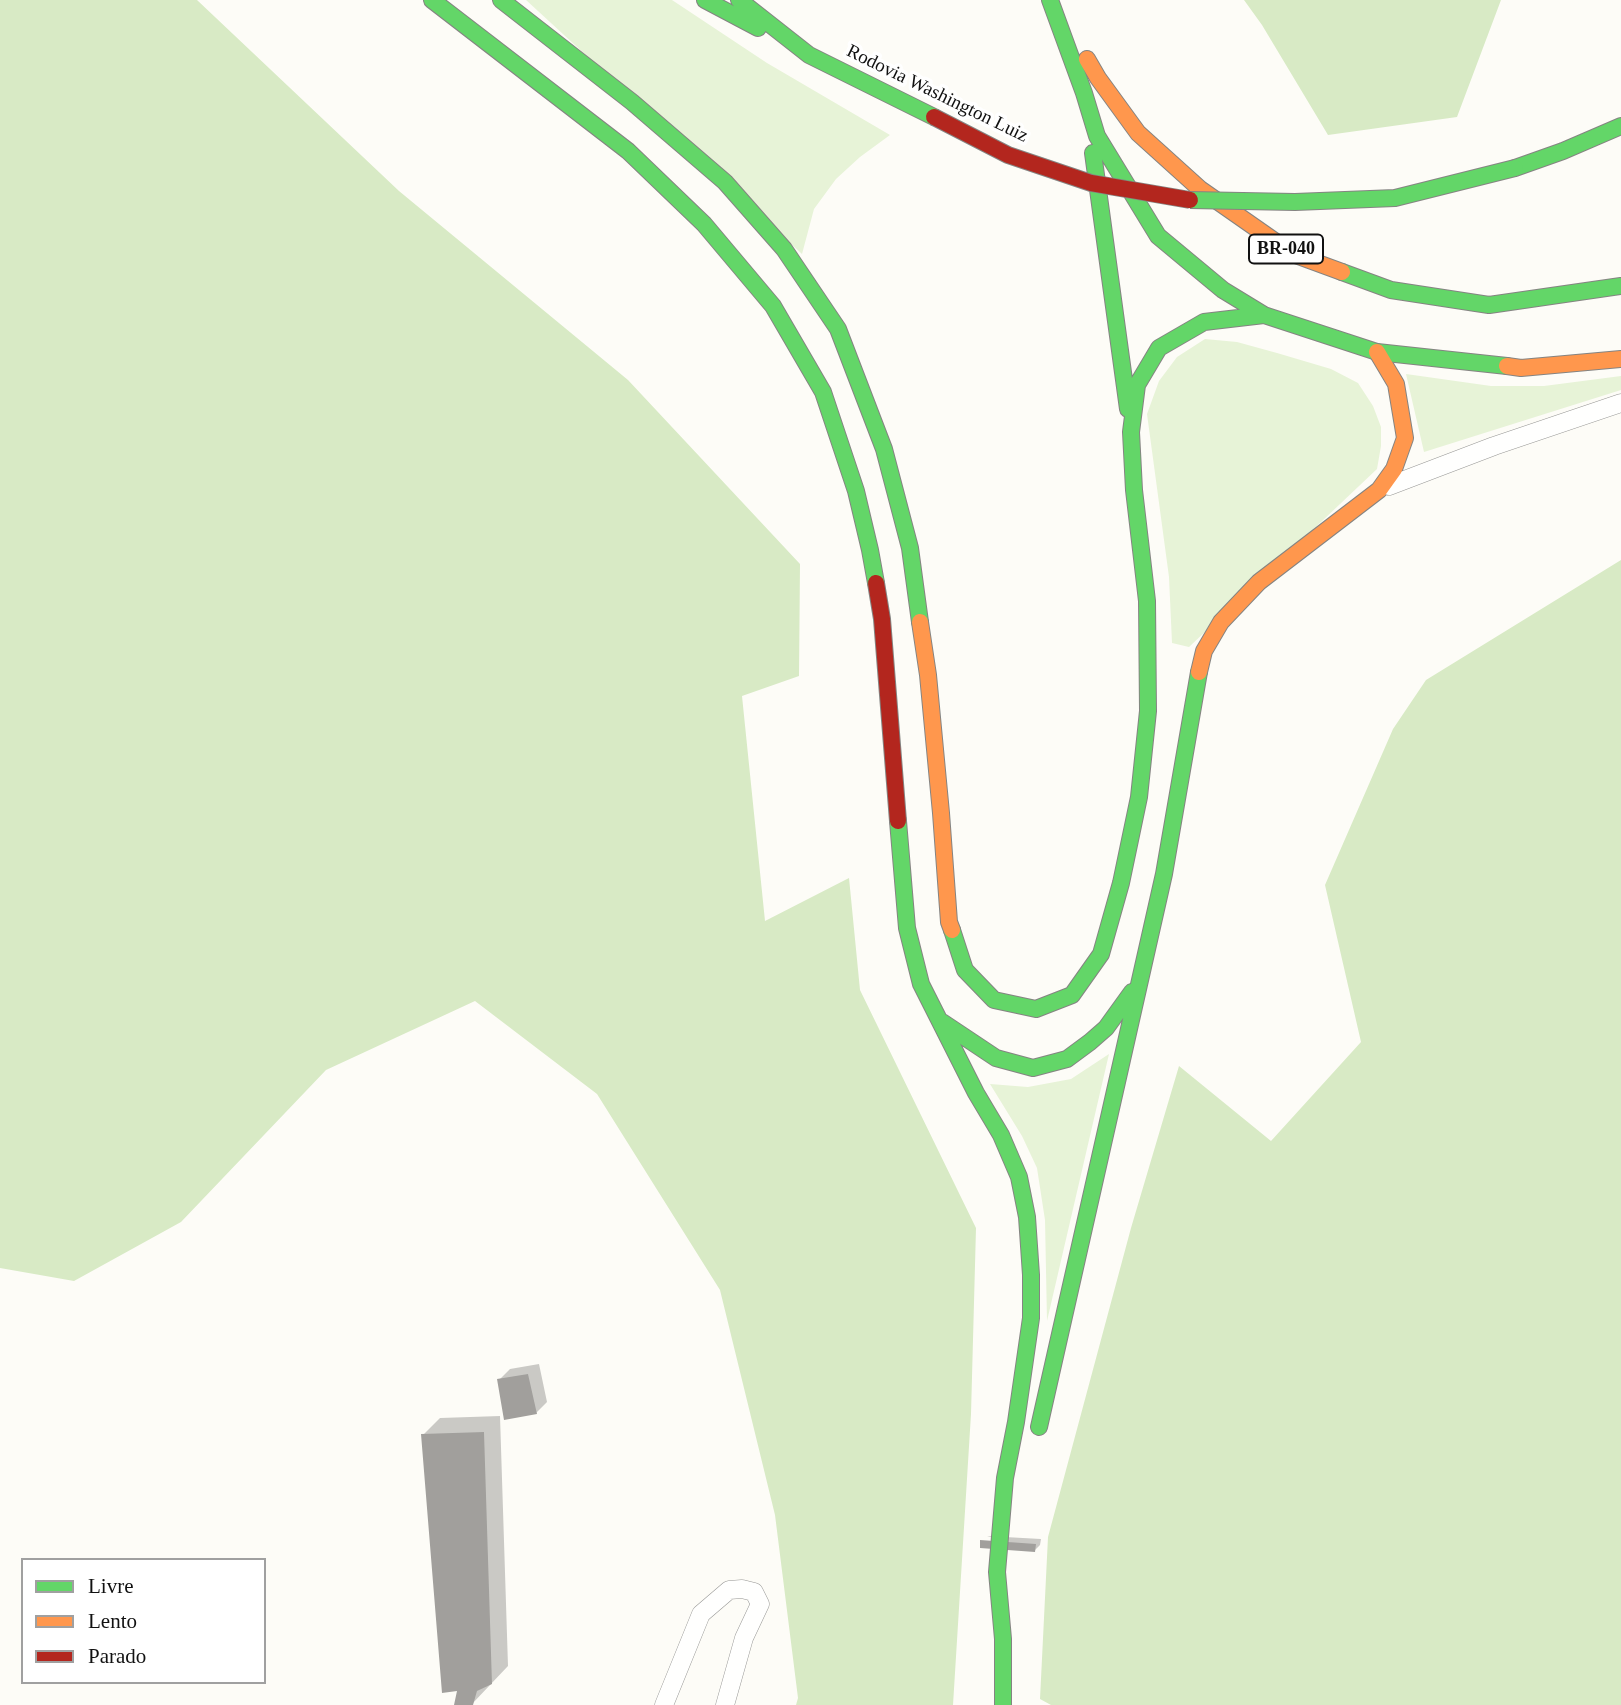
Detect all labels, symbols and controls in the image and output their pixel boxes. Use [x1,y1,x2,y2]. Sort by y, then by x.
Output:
street label: Rodovia Washington Luiz [843,40,1031,148]
road number: BR-040 [1249,234,1323,264]
legend [21,1558,266,1684]
text: Livre [88,1574,133,1598]
text: Lento [88,1609,137,1633]
text: Parado [88,1644,146,1668]

